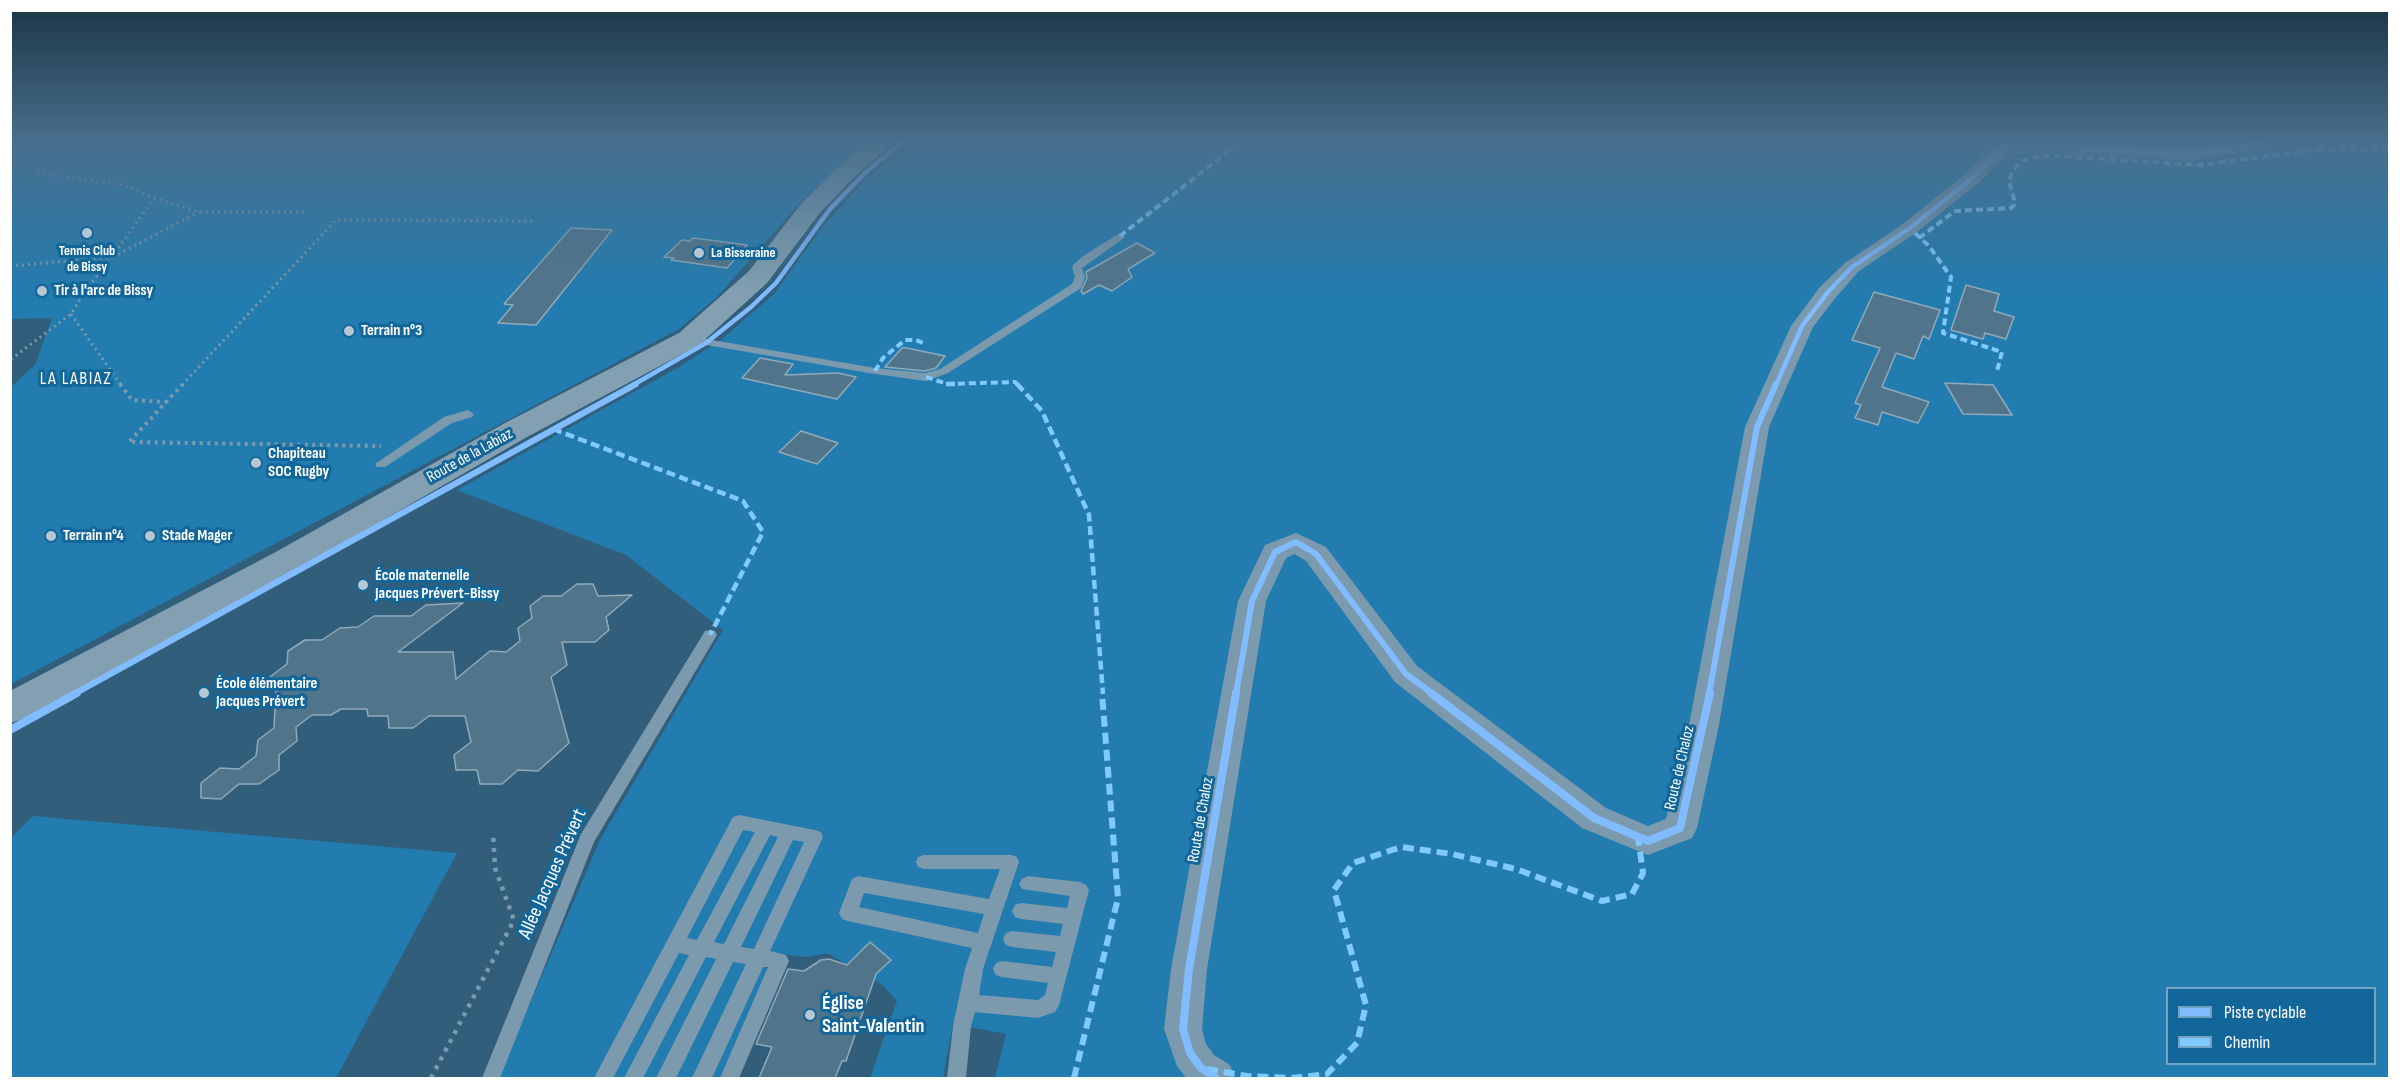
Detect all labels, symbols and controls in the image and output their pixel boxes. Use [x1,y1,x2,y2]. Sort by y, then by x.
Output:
marker: Tennis Club de Bissy [80,226,94,240]
place label: Tennis Club de Bissy [59,243,115,276]
place label: La Bisseraine [711,245,776,261]
marker: La Bisseraine [692,246,706,260]
place label: Tir à l'arc de Bissy [54,281,153,301]
marker: Tir à l'arc de Bissy [35,284,49,298]
place label: Terrain n°3 [361,321,422,341]
marker: Terrain n°3 [342,324,356,338]
district label: LA LABIAZ [40,368,112,390]
street label: Route de la Labiaz [424,425,516,487]
place label: Chapiteau SOC Rugby [268,444,329,482]
marker: Chapiteau SOC Rugby [249,456,263,470]
place label: Terrain n°4 [63,526,124,546]
place label: Stade Mager [162,526,232,546]
marker: Terrain n°4 [44,529,58,543]
marker: Stade Mager [143,529,157,543]
place label: École maternelle Jacques Prévert-Bissy [375,566,499,604]
marker: École maternelle Jacques Prévert-Bissy [356,578,370,592]
place label: École élémentaire Jacques Prévert [216,674,317,712]
marker: École élémentaire Jacques Prévert [197,686,211,700]
street label: Route de Chaloz [1661,724,1699,812]
street label: Route de Chaloz [1184,776,1218,864]
street label: Allée Jacques Prévert [514,805,592,943]
legend [2166,987,2376,1065]
place label: Église Saint-Valentin [822,992,924,1039]
text: Piste cyclable [2224,1002,2306,1023]
marker: Église Saint-Valentin [803,1008,817,1022]
text: Chemin [2224,1032,2270,1053]

